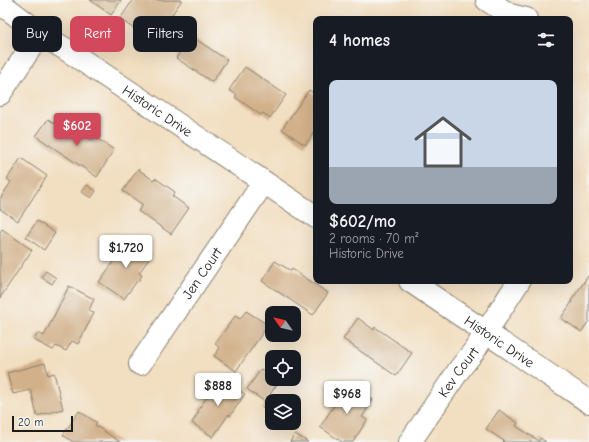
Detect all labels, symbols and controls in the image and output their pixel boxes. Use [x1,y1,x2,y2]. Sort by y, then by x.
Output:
chip: Buy [12,16,62,52]
chip: Rent [70,16,125,52]
chip: Filters [133,16,197,52]
icon: filters [535,29,557,51]
text: 4 homes [329,31,390,50]
street label: Historic Drive [119,81,196,140]
icon: home [407,106,479,178]
pin: $602 [53,113,101,147]
text: $602 [63,118,91,133]
text: $602/mo [329,212,396,231]
text: 2 rooms · 70 m² [329,231,418,246]
pin: $1,720 [93,235,159,269]
text: $1,720 [108,240,144,255]
street label: Jen Court [178,243,226,302]
text: Historic Drive [329,246,404,261]
north arrow [265,306,301,342]
map controls [265,306,301,430]
street label: Historic Drive [461,312,538,371]
street label: Kev Court [434,343,483,401]
button: locate [265,350,301,386]
pin: $888 [194,373,242,407]
text: $888 [204,378,232,393]
pin: $968 [323,381,371,415]
text: $968 [333,386,361,401]
button: layers [265,394,301,430]
scale bar [12,414,73,433]
text: 20 m [18,416,43,429]

